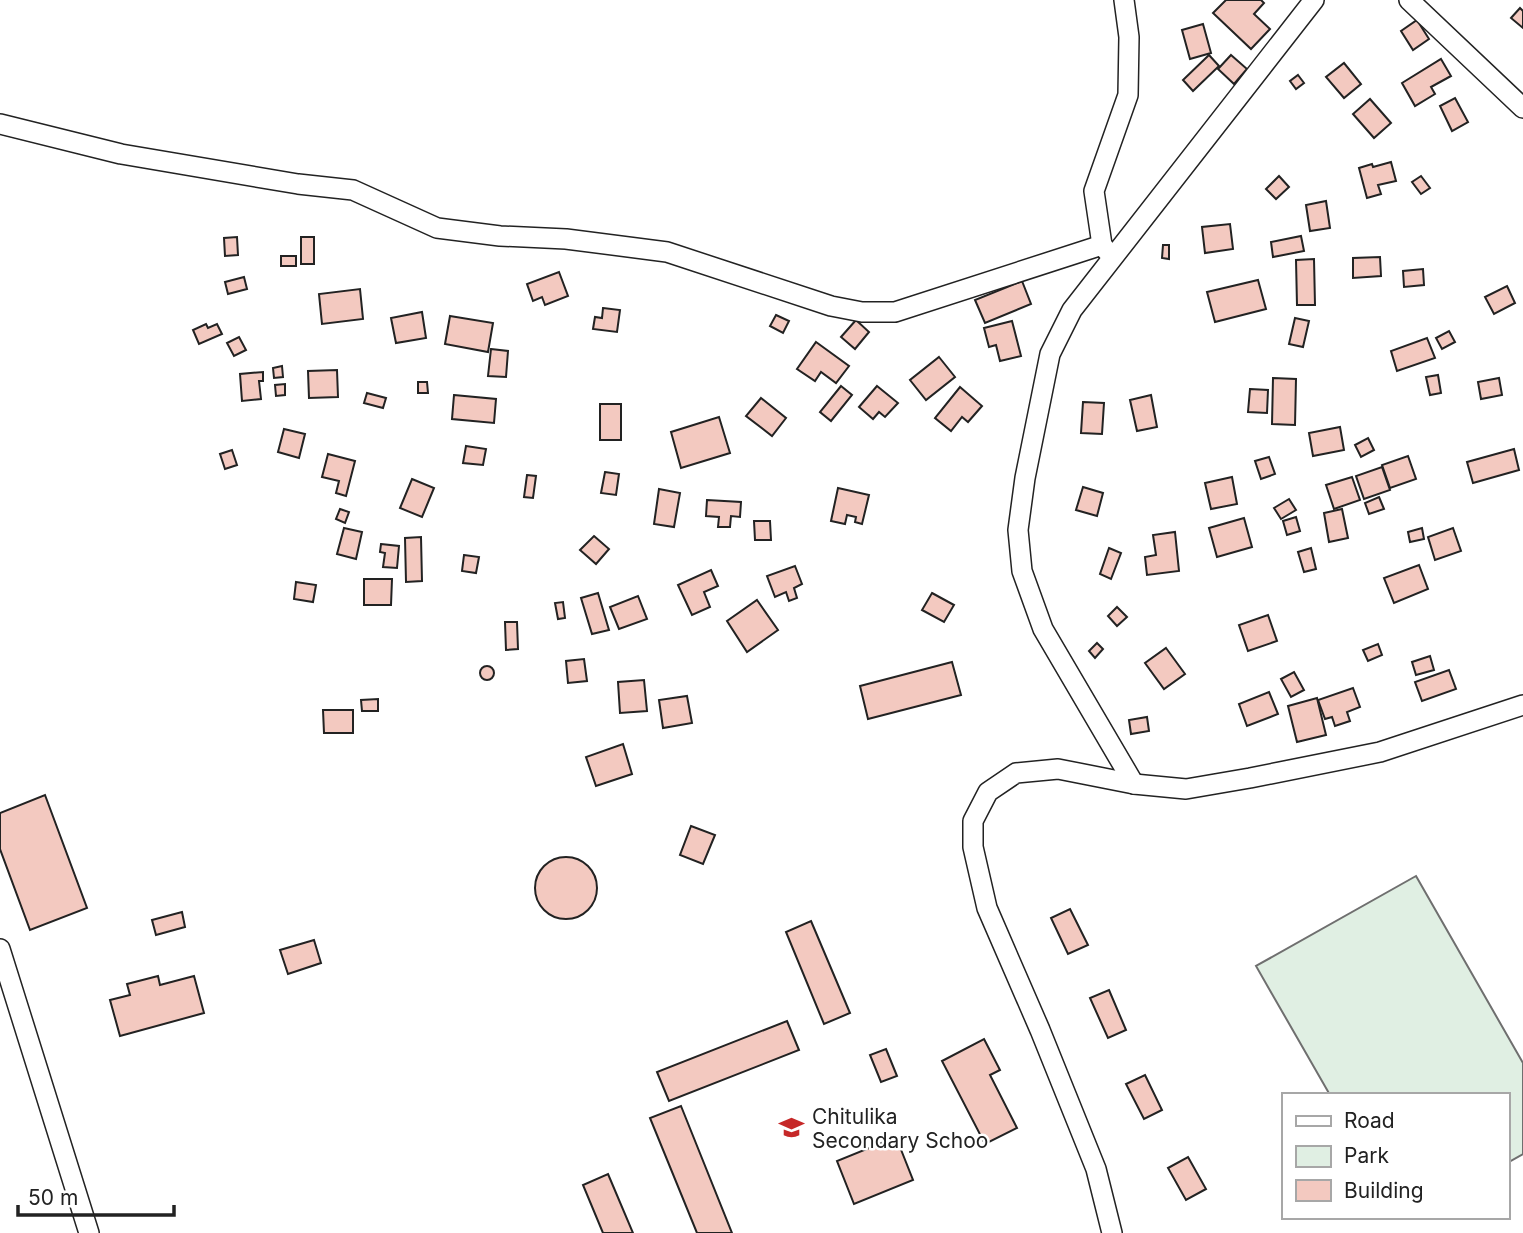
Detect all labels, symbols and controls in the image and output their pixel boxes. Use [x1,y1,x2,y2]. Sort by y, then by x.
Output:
legend [1282,1093,1509,1219]
place label: Chitulika Secondary Schoo [812,1104,988,1153]
text: Road [1344,1108,1395,1133]
school or university icon: Chitulika Secondary Schoo [778,1114,806,1142]
text: Park [1344,1143,1389,1168]
scale bar [18,1174,173,1218]
text: Building [1344,1178,1424,1203]
text: 50 m [28,1185,78,1210]

